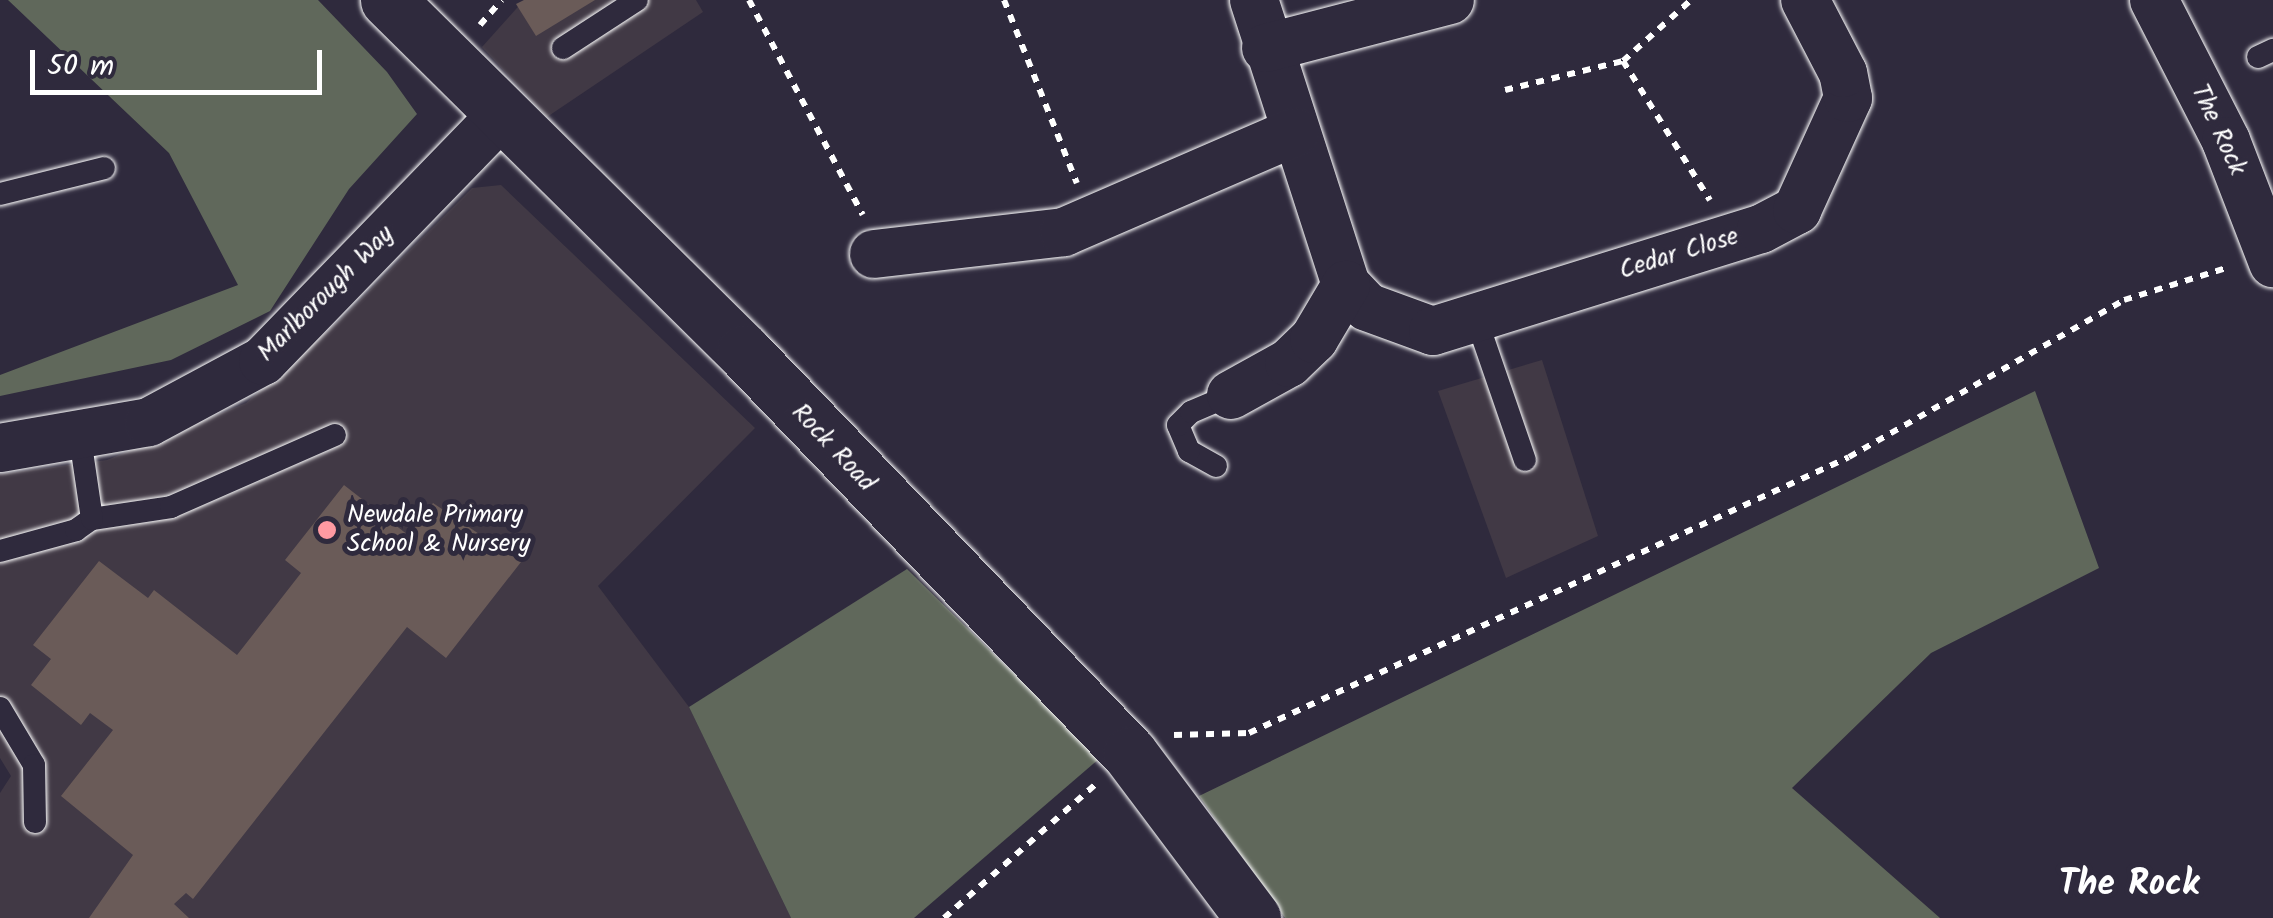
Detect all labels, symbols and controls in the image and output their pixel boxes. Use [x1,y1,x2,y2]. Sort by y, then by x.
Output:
scale bar [35,30,328,92]
text: 50 m [47,43,114,91]
street label: The Rock [2184,80,2252,180]
street label: Marlborough Way [252,220,400,368]
street label: Cedar Close [1616,222,1742,286]
street label: Rock Road [785,398,881,498]
place label: Newdale Primary School & Nursery [347,501,530,560]
marker: Newdale Primary School & Nursery [316,519,338,541]
district label: The Rock [2059,864,2199,906]

